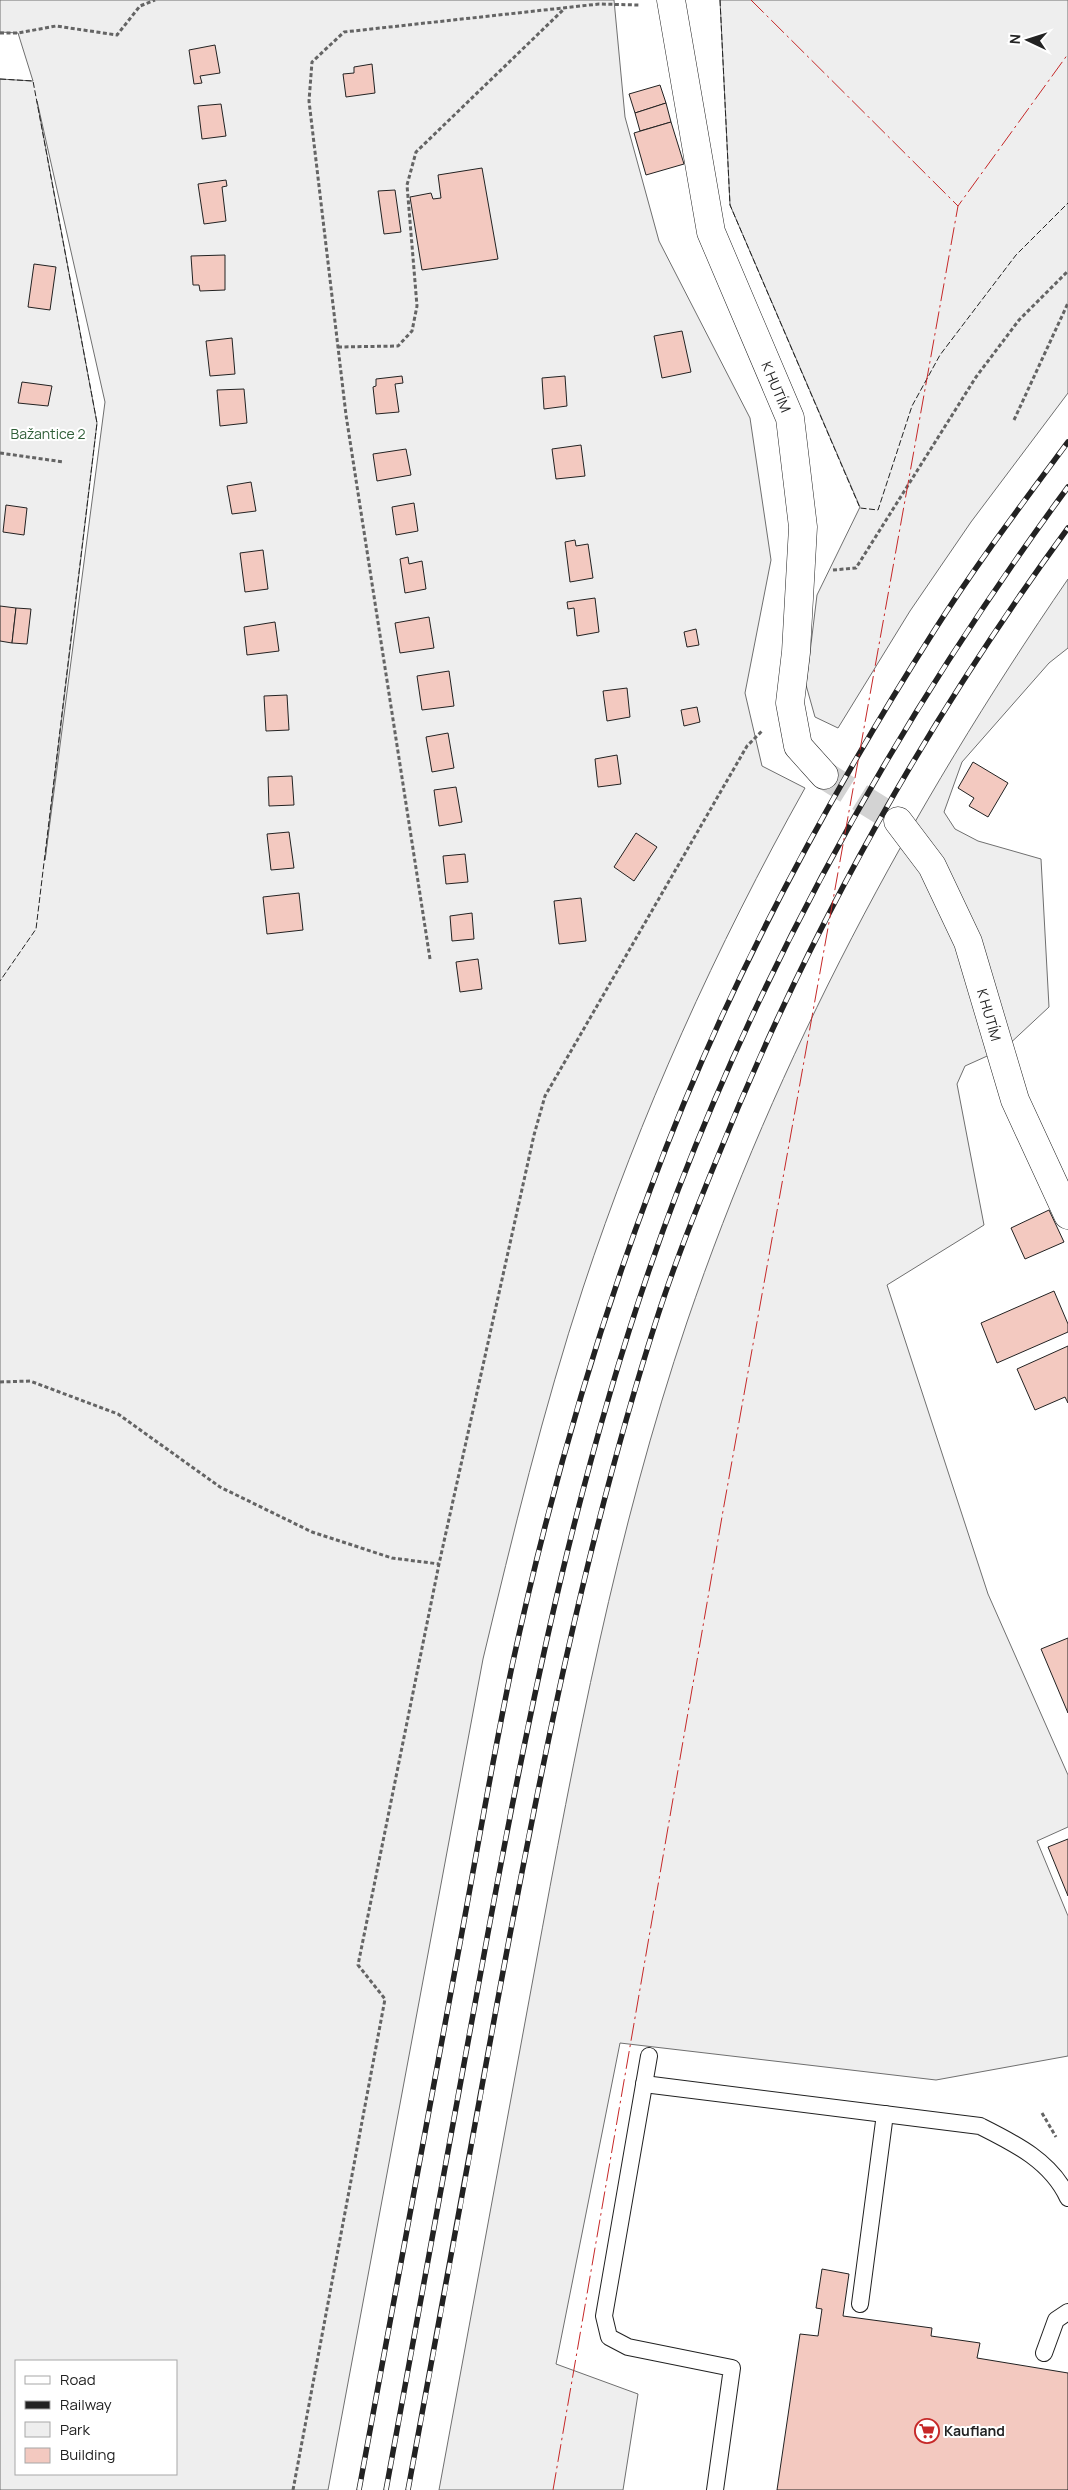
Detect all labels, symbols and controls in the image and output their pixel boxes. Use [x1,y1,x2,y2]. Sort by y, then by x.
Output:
north arrow [1003,15,1053,65]
text: N [1005,33,1024,45]
street label: K HUTÍM [757,358,796,415]
park label: Bažantice 2 [11,424,85,443]
street label: K HUTÍM [973,986,1006,1043]
legend [15,2360,178,2475]
text: Road [60,2369,96,2390]
text: Railway [60,2394,112,2415]
supermarket icon: Kaufland [914,2418,940,2444]
text: Park [60,2419,90,2440]
place label: Kaufland [944,2421,1005,2440]
text: Building [60,2444,115,2465]

